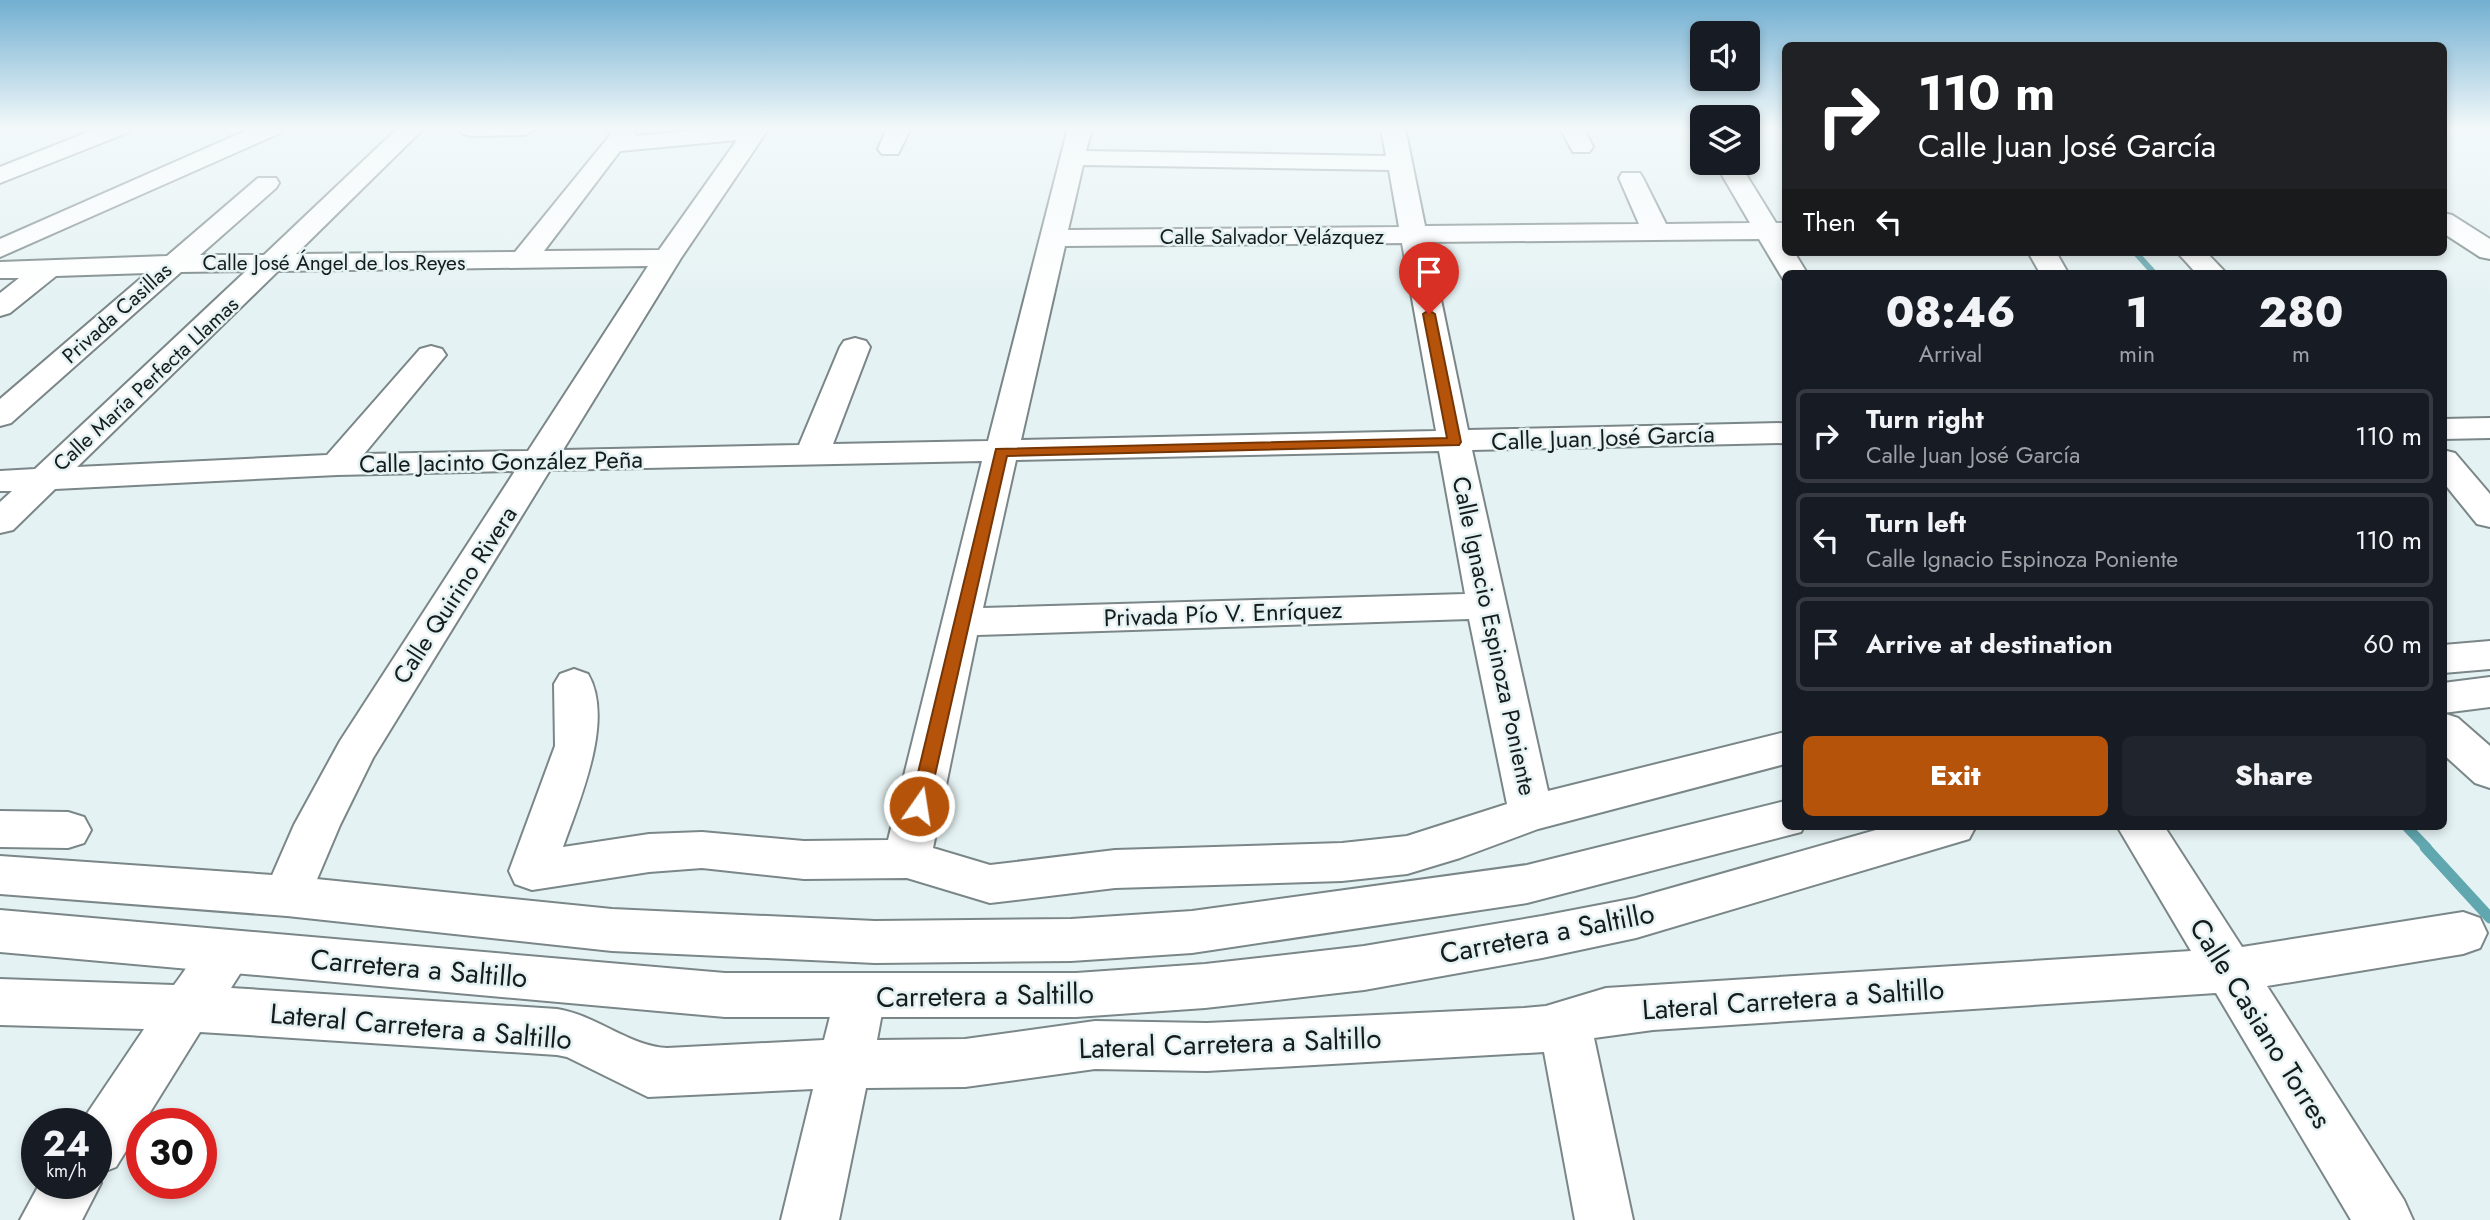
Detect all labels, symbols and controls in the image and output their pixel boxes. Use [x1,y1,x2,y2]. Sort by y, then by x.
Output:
map controls [1690,21,1760,175]
button: sound [1690,21,1760,91]
text: 110 m [1918,58,2055,128]
icon: right [1803,70,1894,161]
button: layers [1690,105,1760,175]
text: Calle Juan José García [1918,123,2216,169]
text: Then [1803,203,1856,241]
icon: left [1870,203,1908,241]
street label: Calle Salvador Velázquez [1160,222,1385,252]
pin [1399,242,1459,314]
street label: Calle José Ángel de los Reyes [203,248,465,278]
icon: arrive [1410,253,1448,291]
street label: Privada Casillas [56,256,178,370]
text: 08:46 [1886,282,2015,343]
text: 1 [2126,282,2148,343]
text: 280 [2259,282,2343,343]
street label: Calle María Perfecta Llamas [47,290,245,478]
text: Arrival [1919,337,1982,371]
text: min [2119,337,2155,371]
text: m [2292,337,2310,371]
text: Turn right [1866,400,1984,438]
street label: Calle Juan José García [1491,416,1715,459]
icon: right [1807,417,1845,455]
text: 110 m [2355,417,2422,455]
text: Calle Juan José García [1866,438,2080,472]
street label: Calle Jacinto González Peña [359,442,643,481]
street label: Calle Ignacio Espinoza Poniente [1444,473,1545,799]
street label: Calle Quirino Rivera [384,499,525,691]
text: Turn left [1866,504,1966,542]
icon: left [1807,521,1845,559]
text: 110 m [2355,521,2422,559]
text: Calle Ignacio Espinoza Poniente [1866,542,2178,576]
street label: Privada Pío V. Enríquez [1103,592,1343,635]
icon: arrive [1807,625,1845,663]
text: Arrive at destination [1866,625,2113,663]
text: 60 m [2363,625,2422,663]
button: Exit [1803,736,2108,816]
button: Share [2122,736,2426,816]
position arrow [882,769,956,843]
street label: Carretera a Saltillo [1436,893,1658,974]
street label: Calle Casiano Torres [2179,910,2342,1136]
street label: Carretera a Saltillo [309,939,529,998]
street label: Lateral Carretera a Saltillo [1641,968,1946,1031]
street label: Carretera a Saltillo [876,973,1094,1018]
street label: Lateral Carretera a Saltillo [268,993,574,1060]
street label: Lateral Carretera a Saltillo [1078,1018,1382,1069]
speed limit sign: 30 [126,1108,217,1199]
text: 24 [43,1119,90,1169]
text: km/h [46,1158,87,1184]

